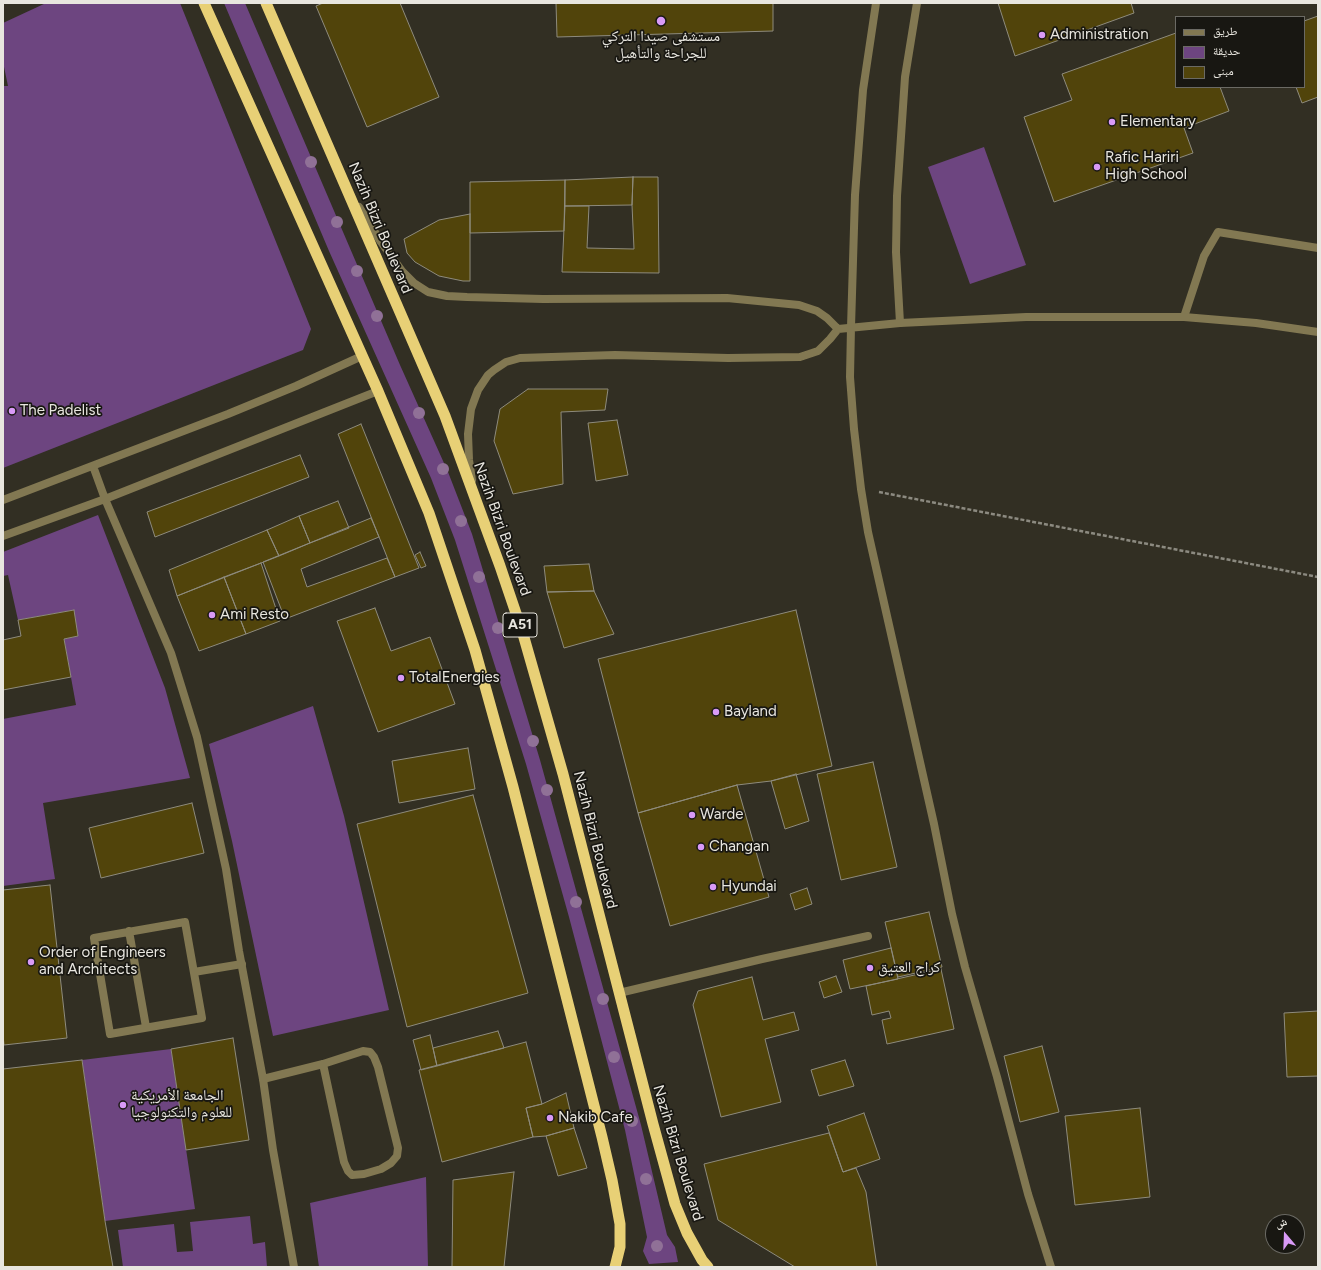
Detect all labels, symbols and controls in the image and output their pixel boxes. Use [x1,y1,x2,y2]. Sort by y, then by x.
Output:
marker: مستشفى صيدا التركي للجراحة والتأهيل [655,15,667,27]
legend [1175,16,1305,88]
text: طريق [1213,24,1238,38]
place label: Administration [1050,26,1149,44]
place label: مستشفى صيدا التركي للجراحة والتأهيل [602,28,720,63]
marker: Administration [1037,30,1047,40]
text: حديقة [1213,44,1241,58]
text: مبنى [1213,64,1234,78]
place label: Elementary [1120,113,1196,131]
marker: Elementary [1107,117,1117,127]
place label: Rafic Hariri High School [1105,149,1187,184]
street label: Nazih Bizri Boulevard [344,160,416,296]
marker: Rafic Hariri High School [1092,162,1102,172]
place label: The Padelist [20,402,101,420]
marker: The Padelist [7,406,17,416]
street label: Nazih Bizri Boulevard [469,460,535,598]
place label: Ami Resto [220,606,289,624]
marker: Ami Resto [207,610,217,620]
road number: A51 [503,613,537,637]
place label: TotalEnergies [409,669,500,687]
marker: TotalEnergies [396,673,406,683]
place label: Bayland [724,703,777,721]
marker: Bayland [711,707,721,717]
street label: Nazih Bizri Boulevard [569,769,621,911]
place label: Warde [700,806,743,824]
marker: Warde [687,810,697,820]
place label: Changan [709,838,769,856]
marker: Changan [696,842,706,852]
place label: Hyundai [721,878,777,896]
marker: Hyundai [708,882,718,892]
place label: Order of Engineers and Architects [39,944,166,979]
marker: Order of Engineers and Architects [26,957,36,967]
place label: كراج العتيق [878,959,940,977]
marker: كراج العتيق [865,963,875,973]
street label: Nazih Bizri Boulevard [649,1083,707,1223]
place label: الجامعة الأمريكية للعلوم والتكنولوجيا [131,1087,232,1122]
marker: الجامعة الأمريكية للعلوم والتكنولوجيا [118,1100,128,1110]
place label: Nakib Cafe [558,1109,633,1127]
marker: Nakib Cafe [545,1113,555,1123]
north arrow [1265,1214,1305,1254]
text: ش [1274,1215,1289,1231]

